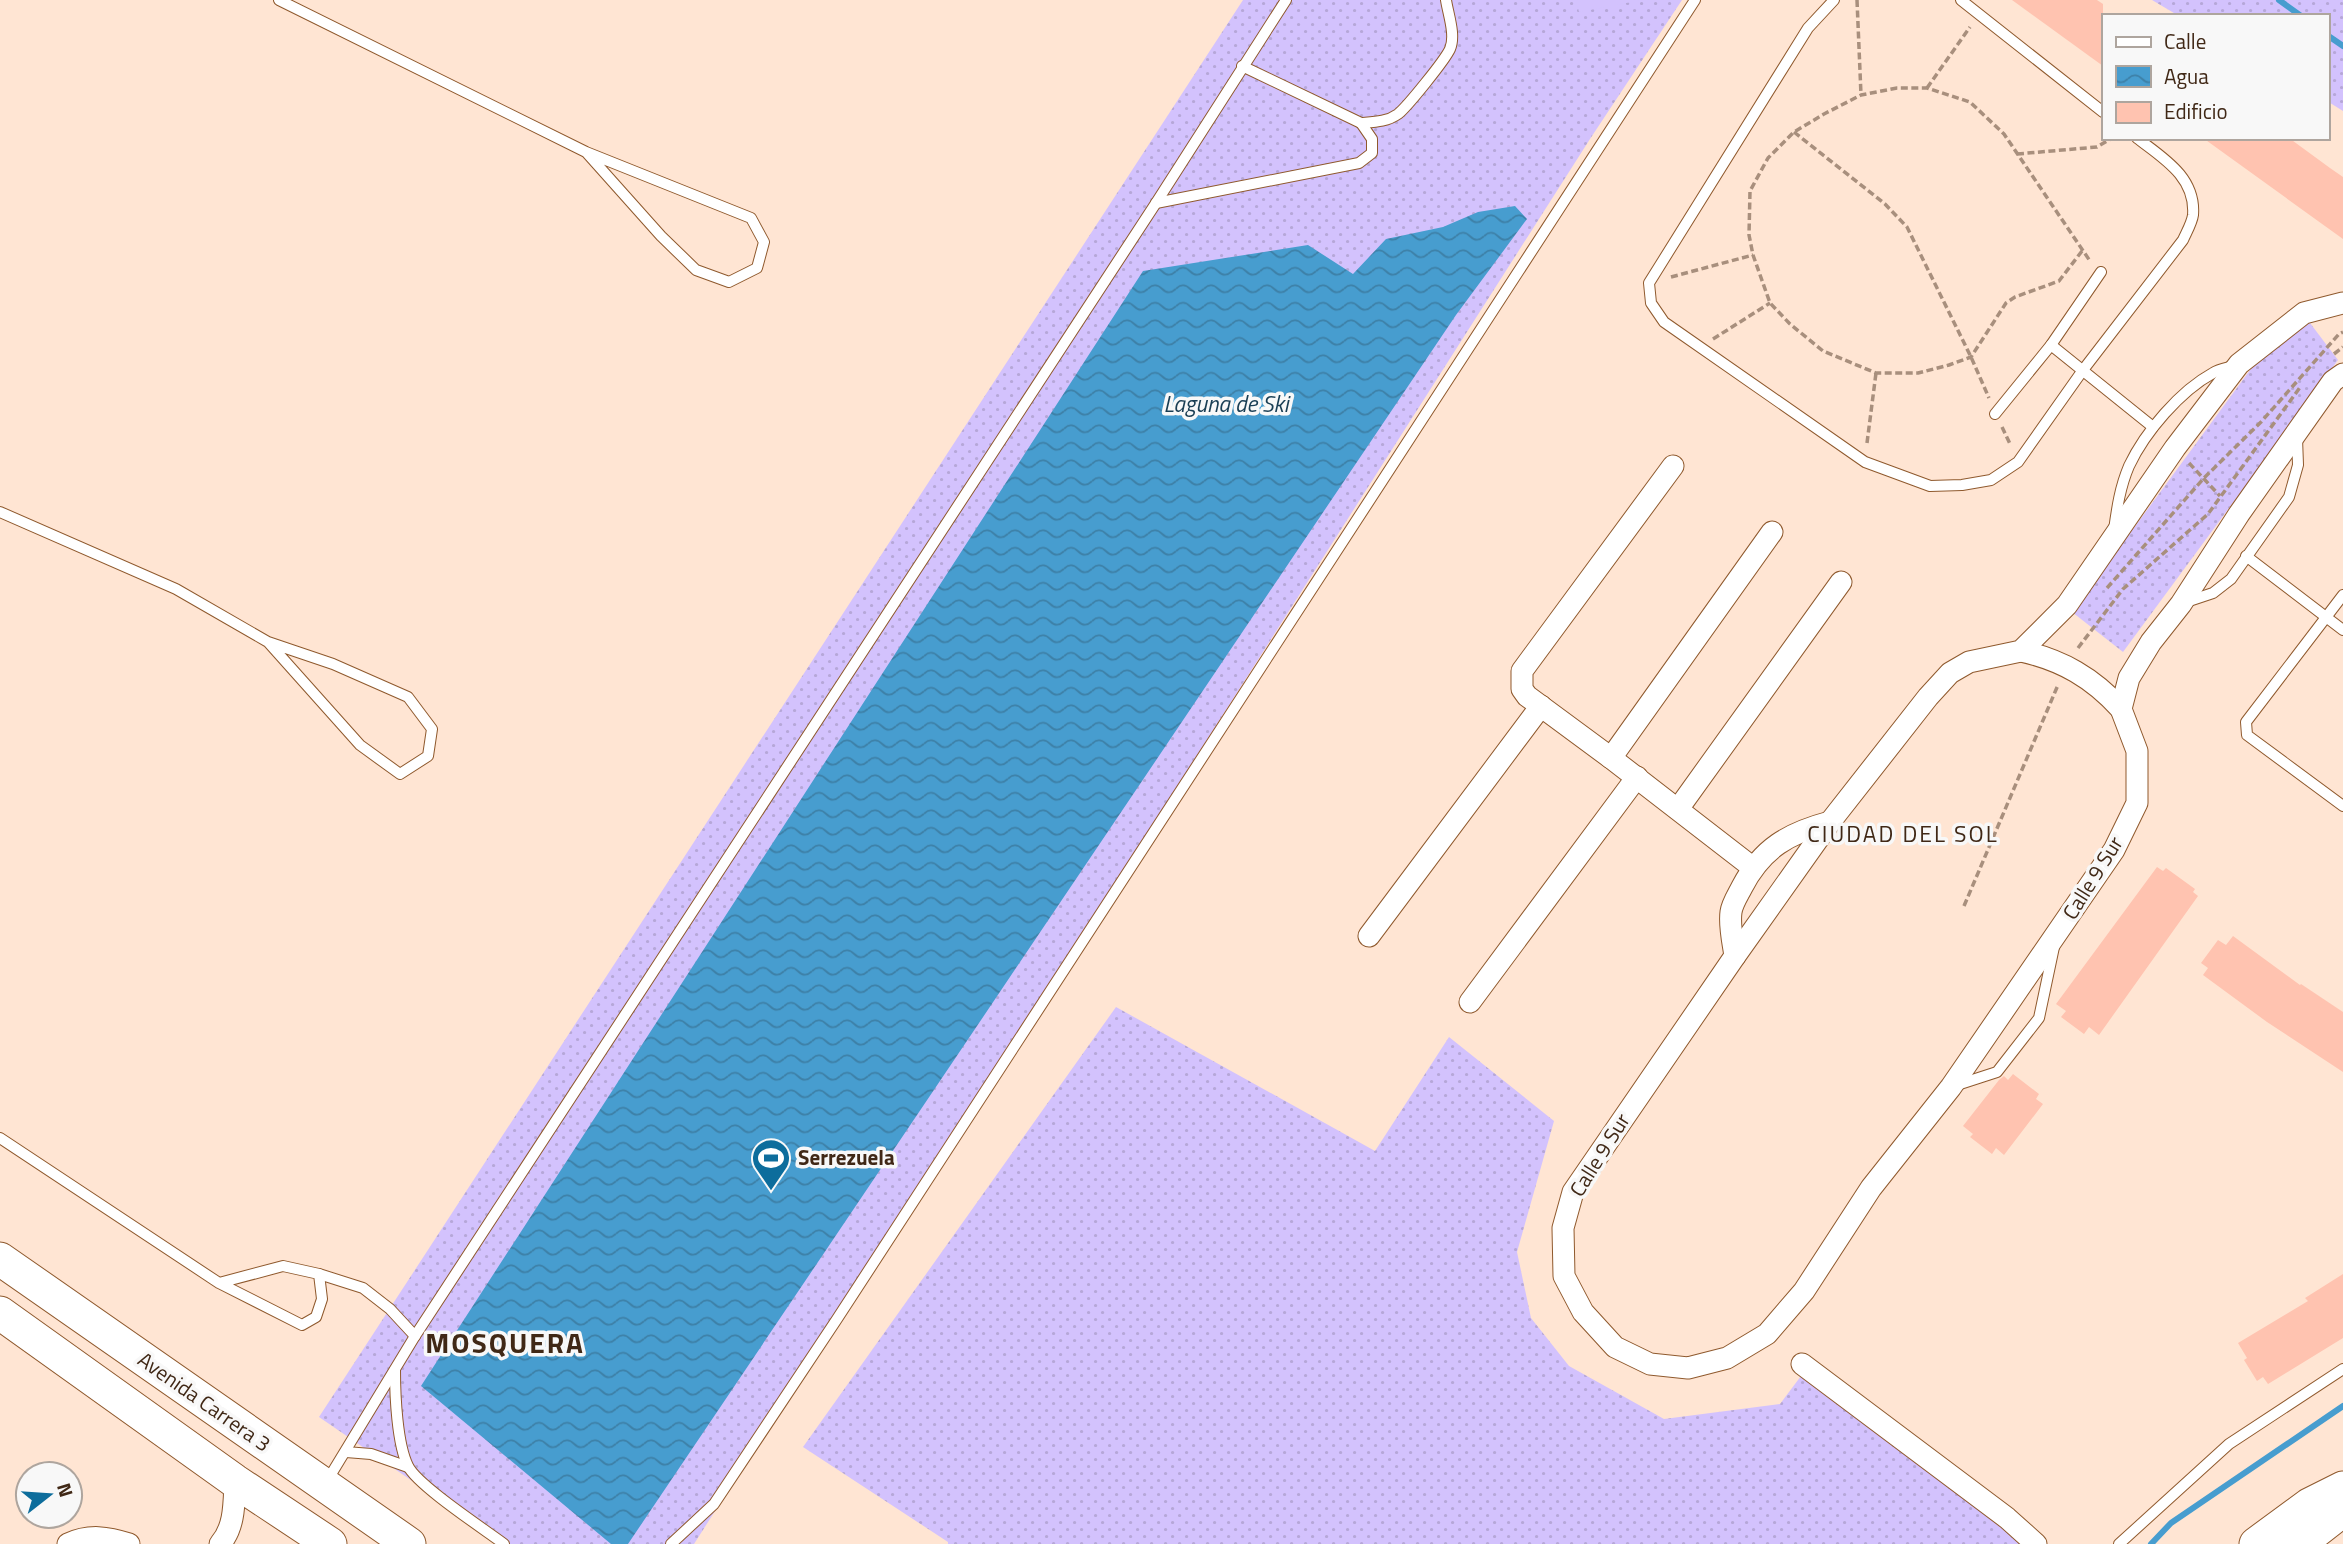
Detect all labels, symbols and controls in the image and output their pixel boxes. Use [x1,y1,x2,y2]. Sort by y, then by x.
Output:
legend [2102,14,2329,140]
text: Calle [2164,25,2206,57]
text: Agua [2164,60,2209,92]
text: Edificio [2164,95,2228,127]
water label: Laguna de Ski [1163,386,1291,421]
district label: CIUDAD DEL SOL [1807,816,1999,851]
street label: Calle 9 Sur [2054,830,2130,925]
street label: Calle 9 Sur [1561,1107,1637,1202]
sports icon: Serrezuela [750,1137,792,1192]
place label: Serrezuela [798,1141,895,1173]
district label: MOSQUERA [425,1321,585,1364]
street label: Avenida Carrera 3 [132,1343,278,1459]
north arrow [14,1460,84,1530]
text: N [50,1479,82,1500]

